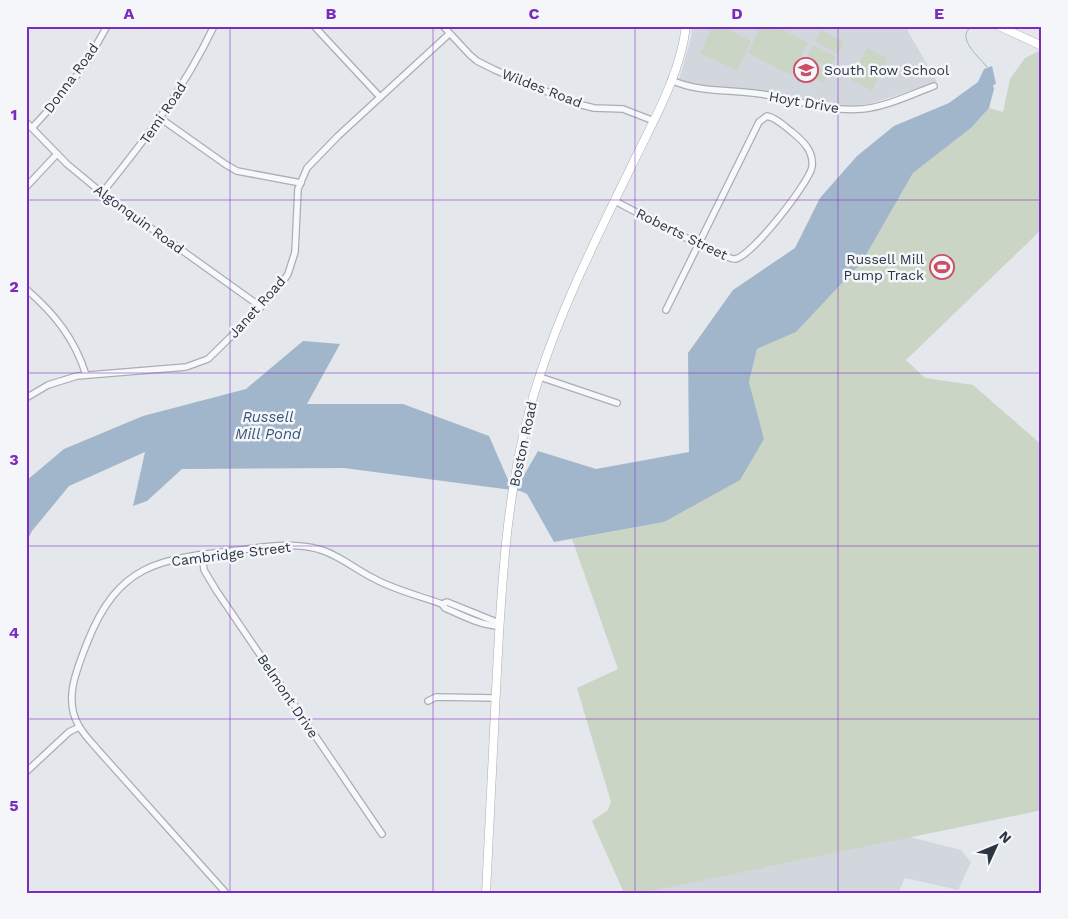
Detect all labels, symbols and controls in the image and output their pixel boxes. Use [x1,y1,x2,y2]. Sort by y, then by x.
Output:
text: A [124,4,135,23]
text: B [326,4,337,23]
text: C [529,4,540,23]
text: D [731,4,743,23]
text: E [934,4,944,23]
street label: Donna Road [40,40,102,116]
school or university icon: South Row School [793,57,819,83]
place label: South Row School [824,62,950,78]
street label: Wildes Road [500,65,584,111]
street label: Temi Road [137,79,189,147]
street label: Hoyt Drive [768,88,840,116]
text: 1 [11,105,17,124]
street label: Algonquin Road [91,181,187,257]
street label: Roberts Street [634,205,730,263]
place label: Russell Mill Pump Track [844,251,925,283]
sports icon: Russell Mill Pump Track [929,254,955,280]
street label: Janet Road [225,273,289,341]
text: 2 [9,277,19,296]
street label: Boston Road [506,400,540,488]
water label: Russell Mill Pond [235,408,302,443]
text: 3 [9,450,19,469]
street label: Cambridge Street [170,539,292,569]
text: 4 [9,623,19,642]
street label: Belmont Drive [254,651,322,741]
text: 5 [9,796,19,815]
north arrow [970,822,1020,872]
text: N [996,828,1015,846]

